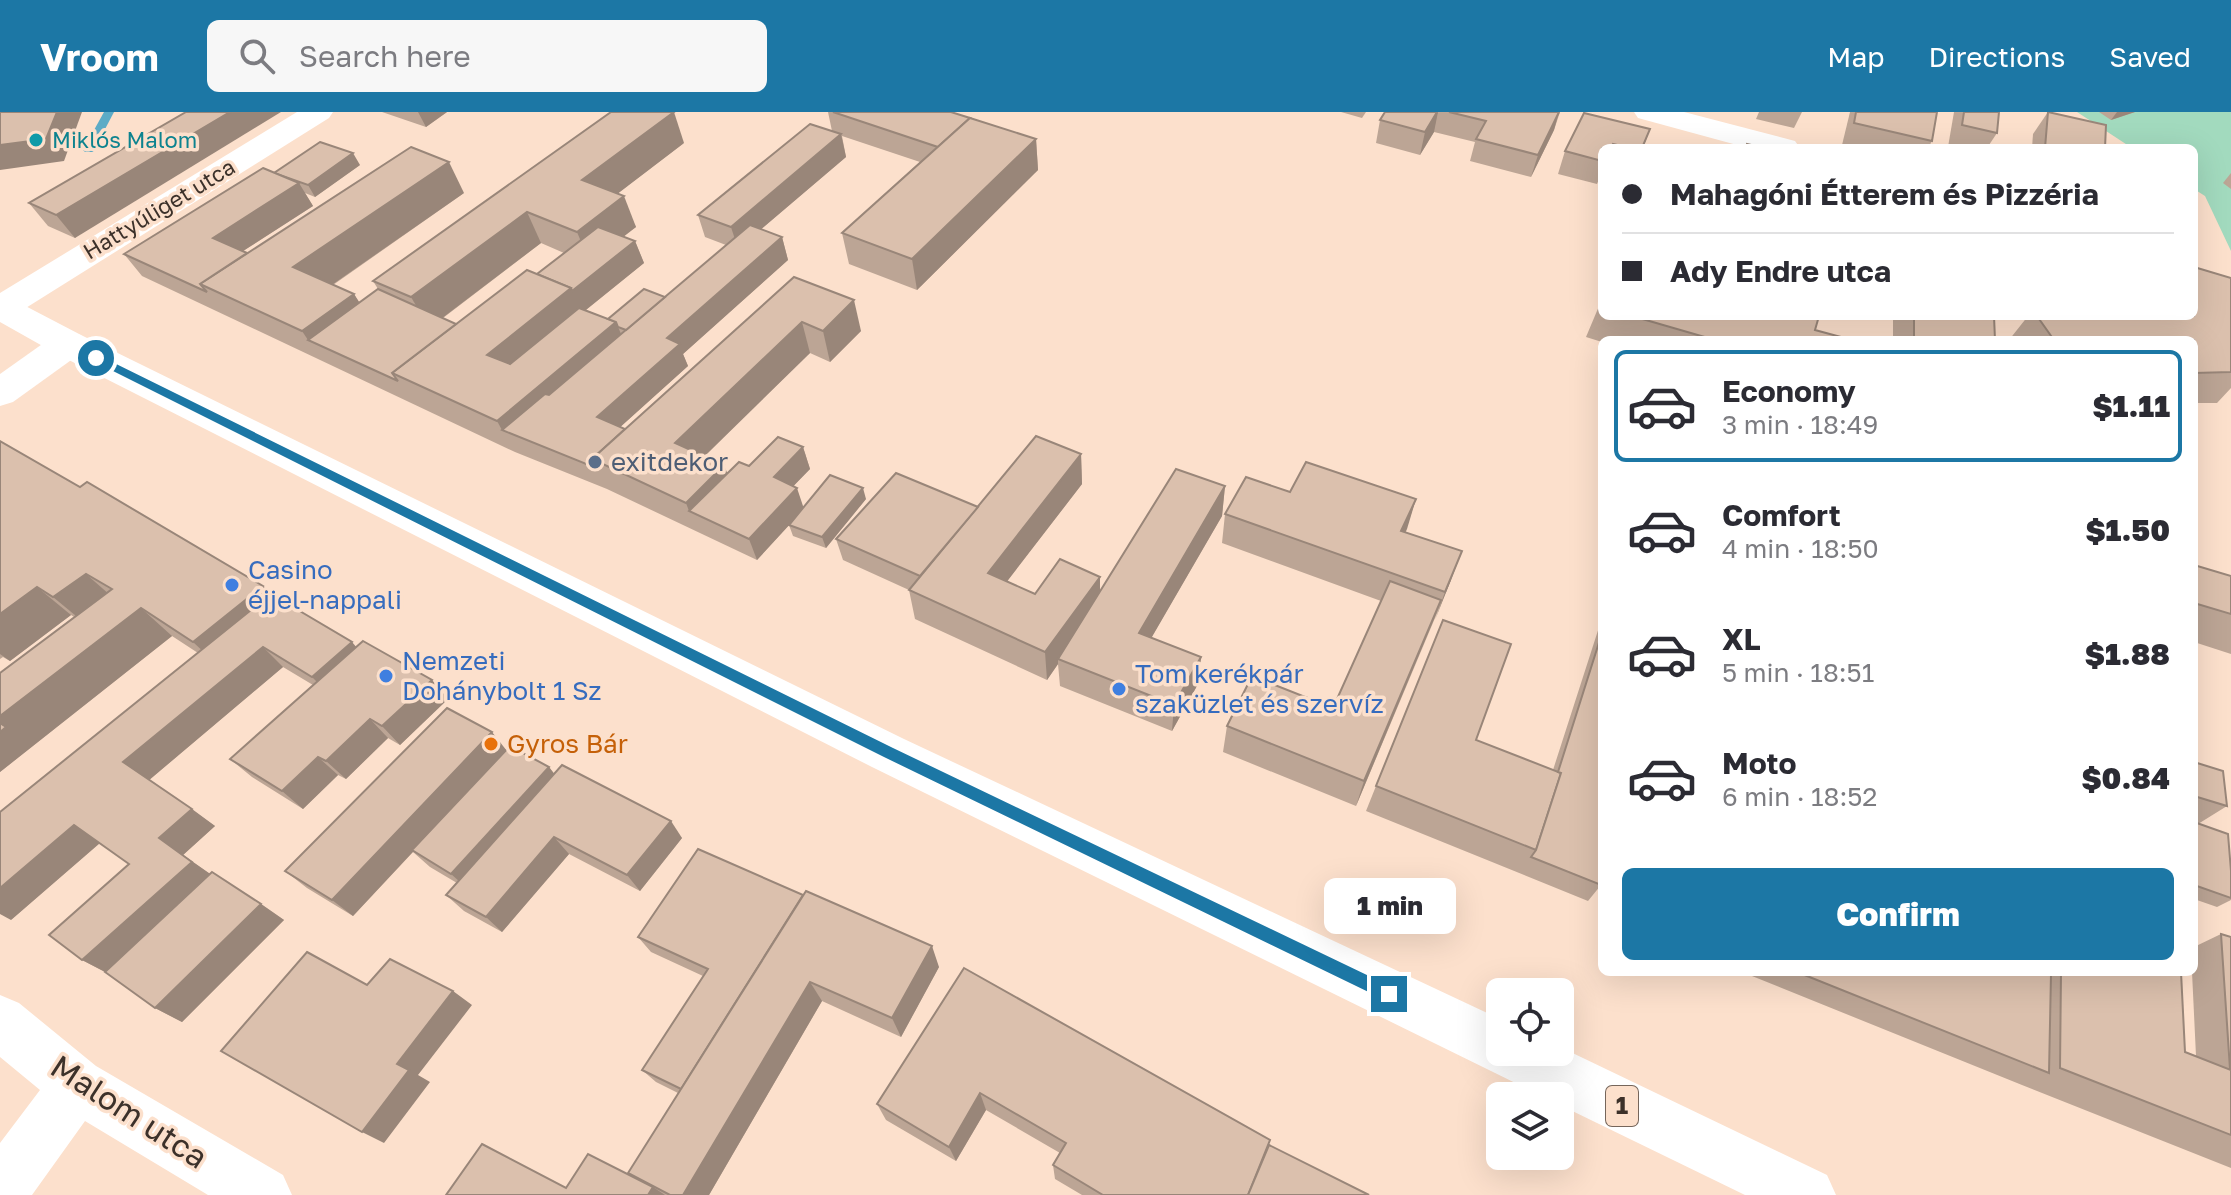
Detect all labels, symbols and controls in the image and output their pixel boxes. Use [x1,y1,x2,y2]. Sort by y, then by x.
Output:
search box [207,20,767,92]
text: Vroom [40,34,159,79]
icon: search [235,34,279,78]
text: Search here [299,38,471,74]
text: Map [1827,40,1884,73]
text: Directions [1928,40,2065,73]
text: Saved [2109,40,2191,73]
place label: Miklós Malom [52,126,197,153]
marker: Miklós Malom [27,131,45,149]
street label: Hattyúliget utca [78,153,240,265]
text: Mahagóni Étterem és Pizzéria [1670,176,2099,212]
text: Ady Endre utca [1670,253,1891,289]
route start [78,340,114,376]
icon: car [1626,370,1698,442]
text: Economy [1722,373,1856,409]
text: $1.11 [2092,388,2170,424]
text: 3 min · 18:49 [1722,409,1878,440]
place label: exitdekor [611,446,728,477]
marker: exitdekor [586,453,604,471]
icon: car [1626,494,1698,566]
text: Comfort [1722,497,1841,533]
text: $1.50 [2085,512,2170,548]
text: 4 min · 18:50 [1722,533,1879,564]
place label: Casino éjjel-nappali [248,554,402,615]
marker: Casino éjjel-nappali [223,576,241,594]
icon: car [1626,618,1698,690]
text: XL [1722,621,1761,657]
text: $1.88 [2085,636,2170,672]
place label: Nemzeti Dohánybolt 1 Sz [402,645,602,706]
text: 5 min · 18:51 [1722,657,1874,688]
place label: Tom kerékpár szaküzlet és szervíz [1135,658,1384,719]
marker: Nemzeti Dohánybolt 1 Sz [377,667,395,685]
marker: Tom kerékpár szaküzlet és szervíz [1110,680,1128,698]
place label: Gyros Bár [507,728,628,759]
marker: Gyros Bár [482,735,500,753]
icon: car [1626,742,1698,814]
text: Moto [1722,745,1797,781]
text: $0.84 [2082,760,2170,796]
text: 6 min · 18:52 [1722,781,1877,812]
button: Confirm [1622,868,2174,960]
callout: 1 min [1323,878,1455,934]
text: 1 min [1357,890,1423,921]
route end [1371,976,1407,1012]
map controls [1486,978,1574,1170]
button: locate [1486,978,1574,1066]
street label: Malom utca [44,1047,215,1176]
button: layers [1486,1082,1574,1170]
road number: 1 [1606,1086,1638,1126]

